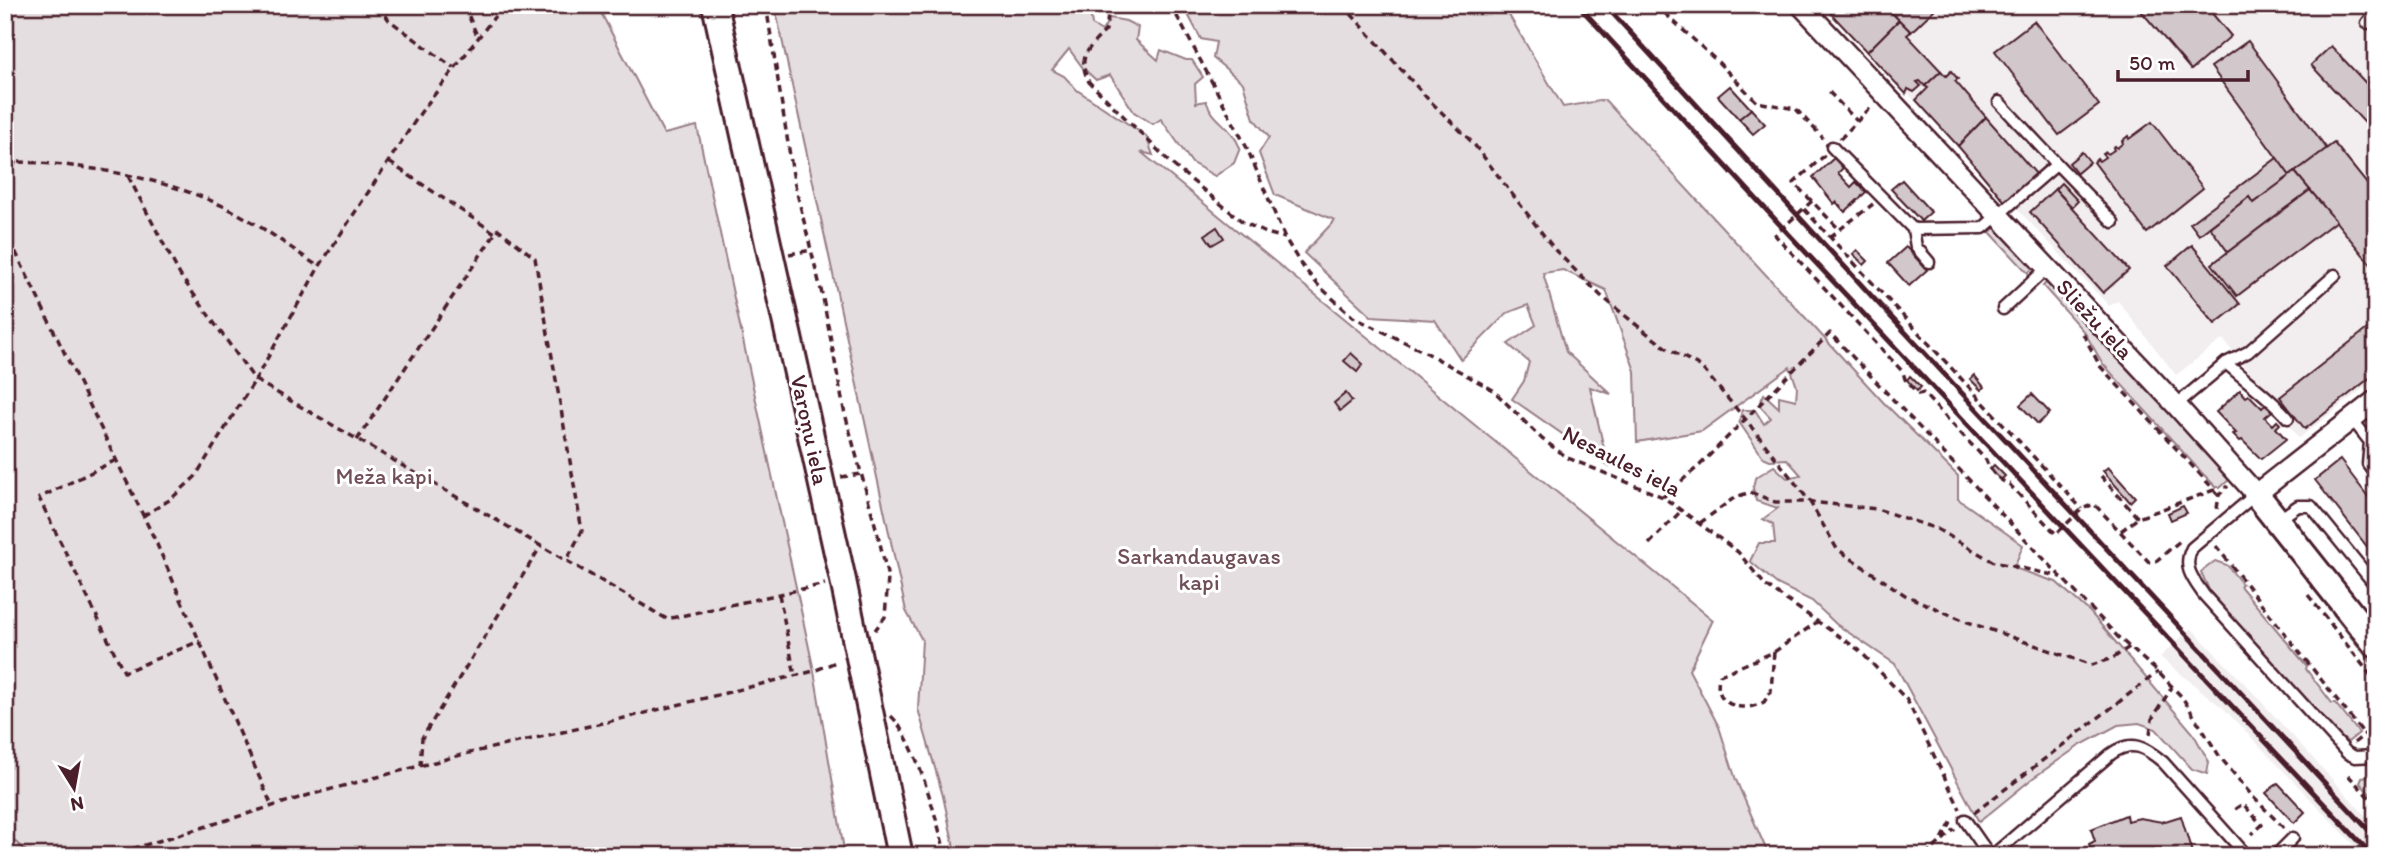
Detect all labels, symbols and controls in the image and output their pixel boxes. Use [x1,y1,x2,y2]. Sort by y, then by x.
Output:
scale bar [2118,38,2248,82]
text: 50 m [2129,50,2176,75]
street label: Sliežu iela [2051,273,2139,365]
street label: Varoņu iela [785,372,835,488]
street label: Nesaules iela [1558,419,1686,503]
park label: Meža kapi [335,462,433,490]
park label: Sarkandaugavas kapi [1117,542,1281,596]
north arrow [38,752,108,822]
text: N [69,792,86,817]

